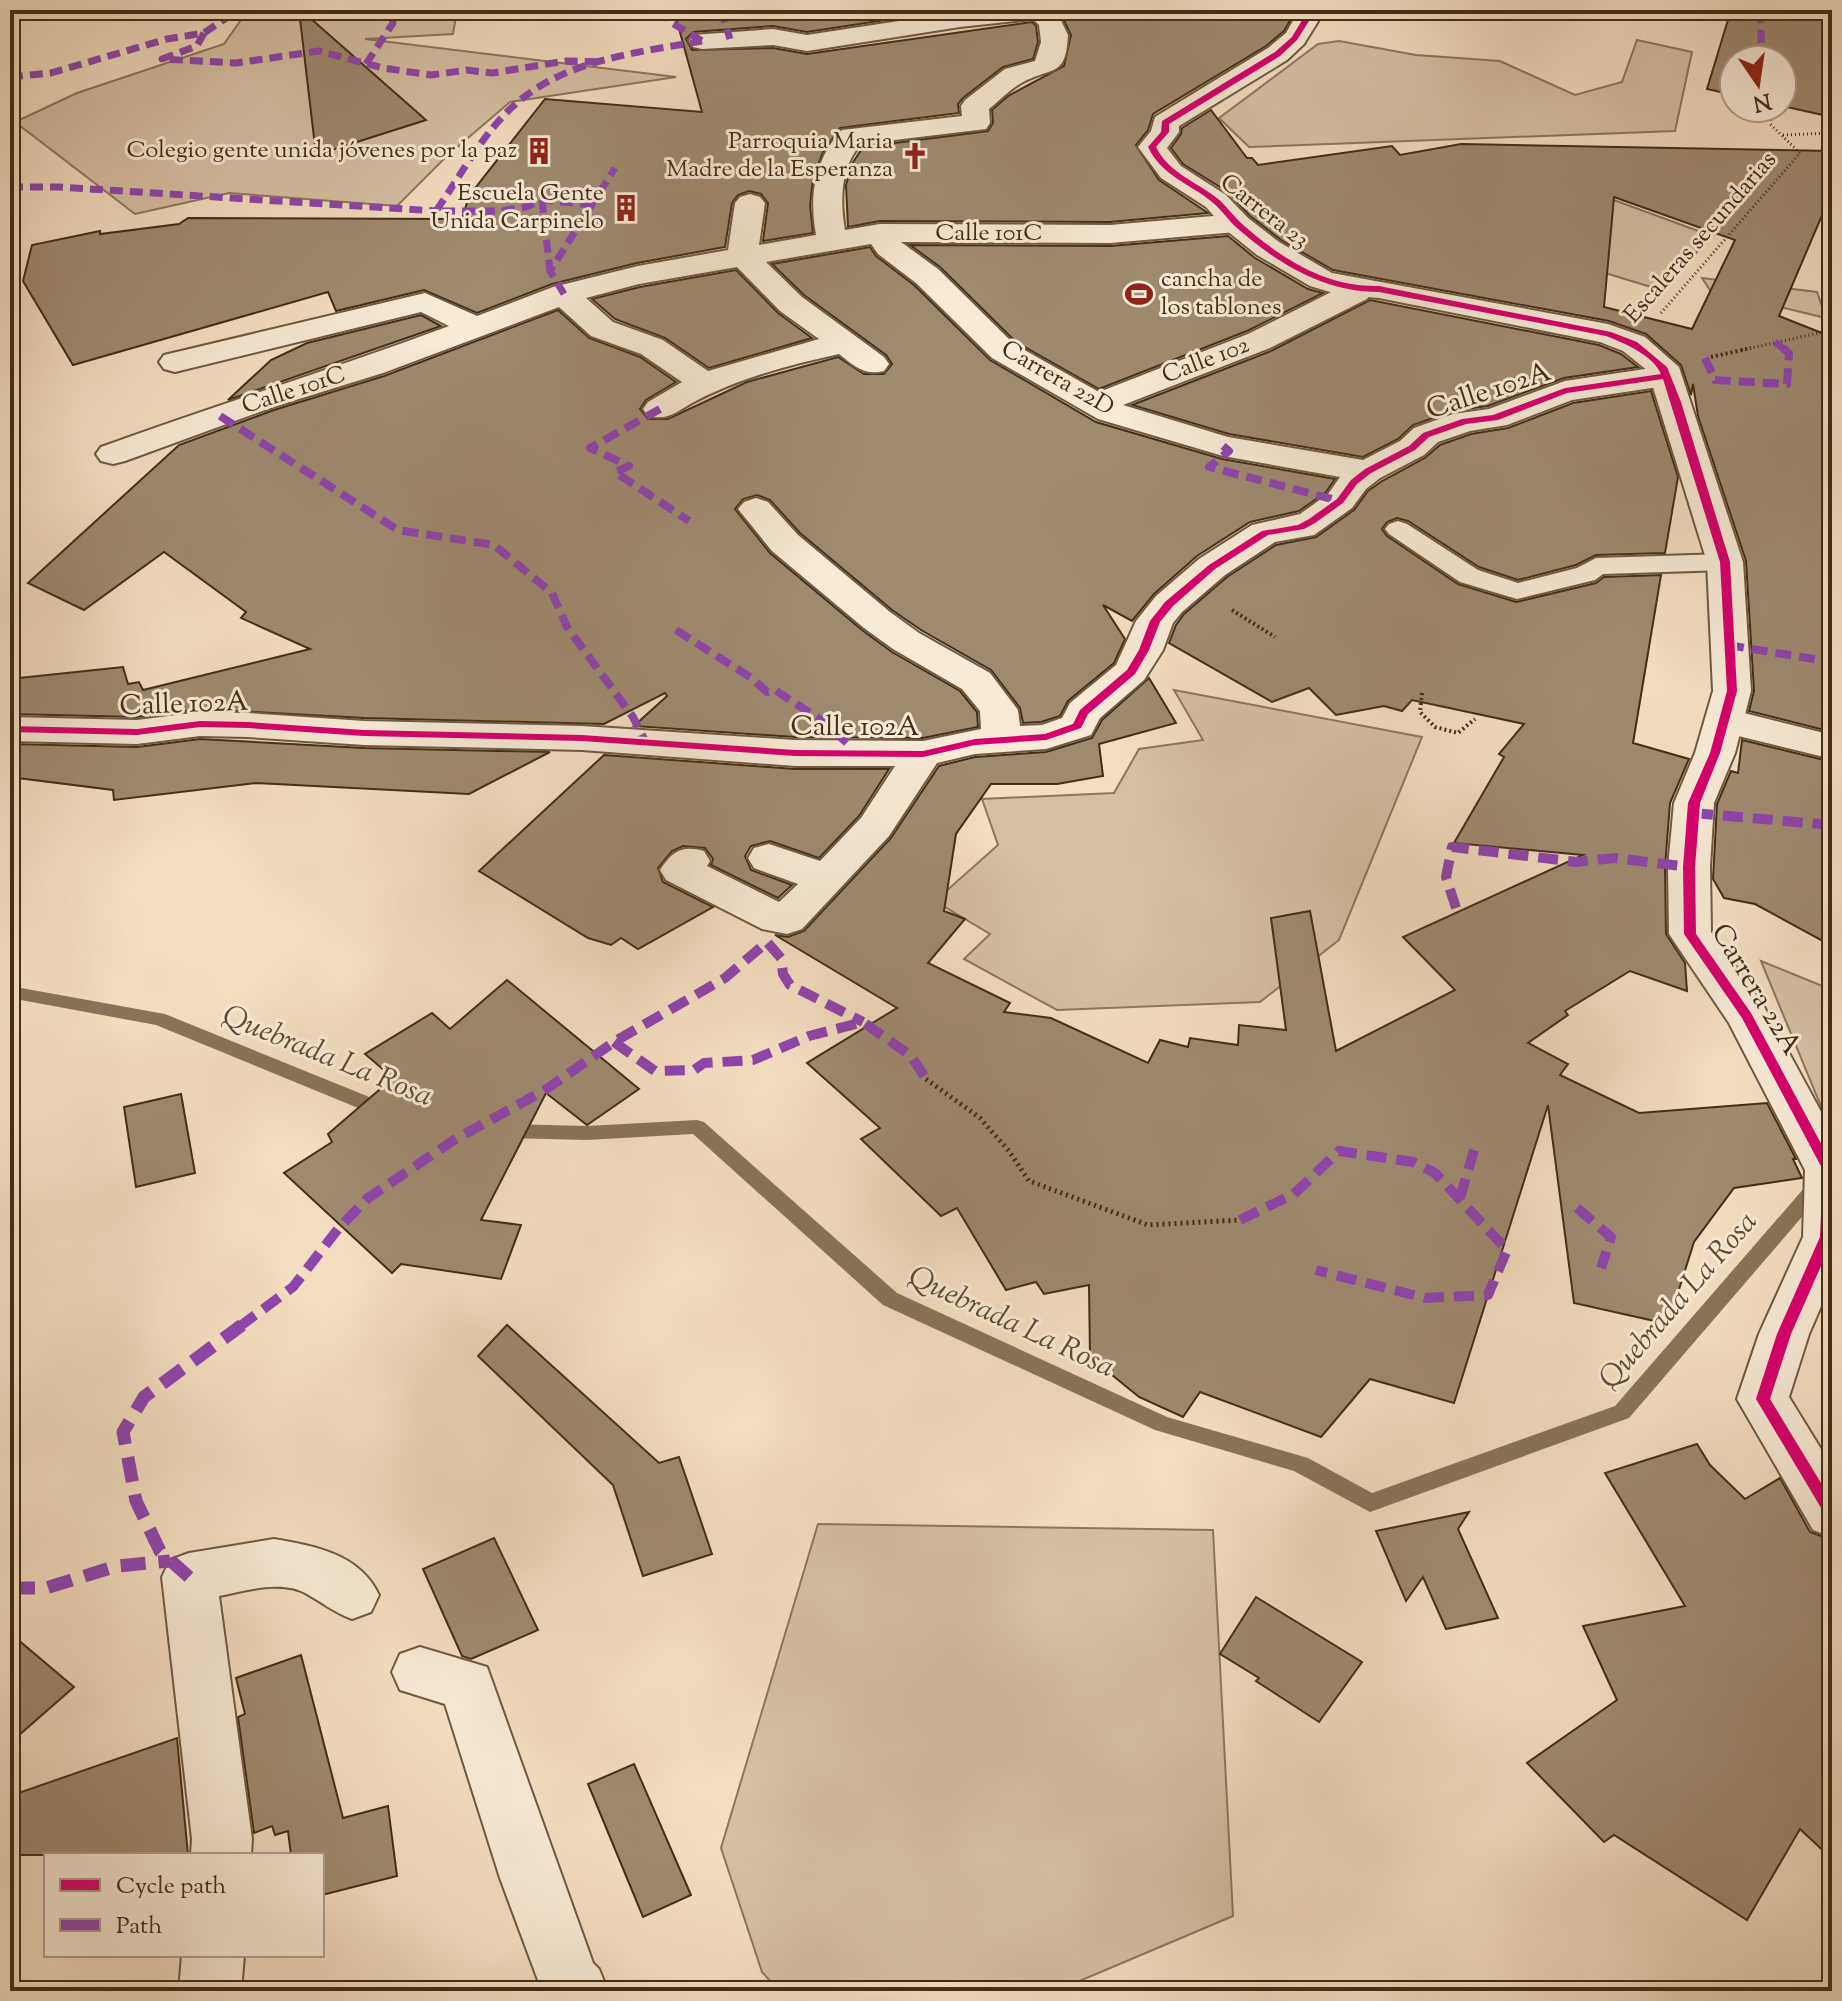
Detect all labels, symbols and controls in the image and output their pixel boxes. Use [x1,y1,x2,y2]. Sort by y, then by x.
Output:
north arrow [1718,44,1798,124]
text: N [1749,83,1774,118]
place label: Parroquia Maria Madre de la Esperanza [666,125,893,187]
place label: Colegio gente unida jóvenes por la paz [127,134,517,168]
building icon: Colegio gente unida jóvenes por la paz [524,136,554,166]
church icon: Parroquia Maria Madre de la Esperanza [900,141,930,171]
street label: Escaleras secundarias [1617,145,1785,331]
street label: Carrera 23 [1212,166,1316,258]
place label: Escuela Gente Unida Carpinelo [430,177,604,239]
building icon: Escuela Gente Unida Carpinelo [611,193,641,223]
street label: Calle 101C [935,217,1043,251]
place label: cancha de los tablones [1161,263,1281,325]
sports icon: cancha de los tablones [1124,279,1154,309]
street label: Calle 102 [1157,329,1255,393]
street label: Carrera 22D [994,333,1120,425]
street label: Calle 102A [1421,353,1557,431]
street label: Calle 101C [238,358,350,424]
street label: Calle 102A [119,683,249,727]
street label: Calle 102A [790,708,920,748]
street label: Carrera 22A [1700,917,1810,1064]
water label: Quebrada La Rosa [215,995,439,1119]
water label: Quebrada La Rosa [1590,1203,1768,1399]
water label: Quebrada La Rosa [901,1256,1121,1390]
legend [44,1853,324,1957]
text: Cycle path [116,1870,226,1904]
text: Path [116,1910,162,1944]

